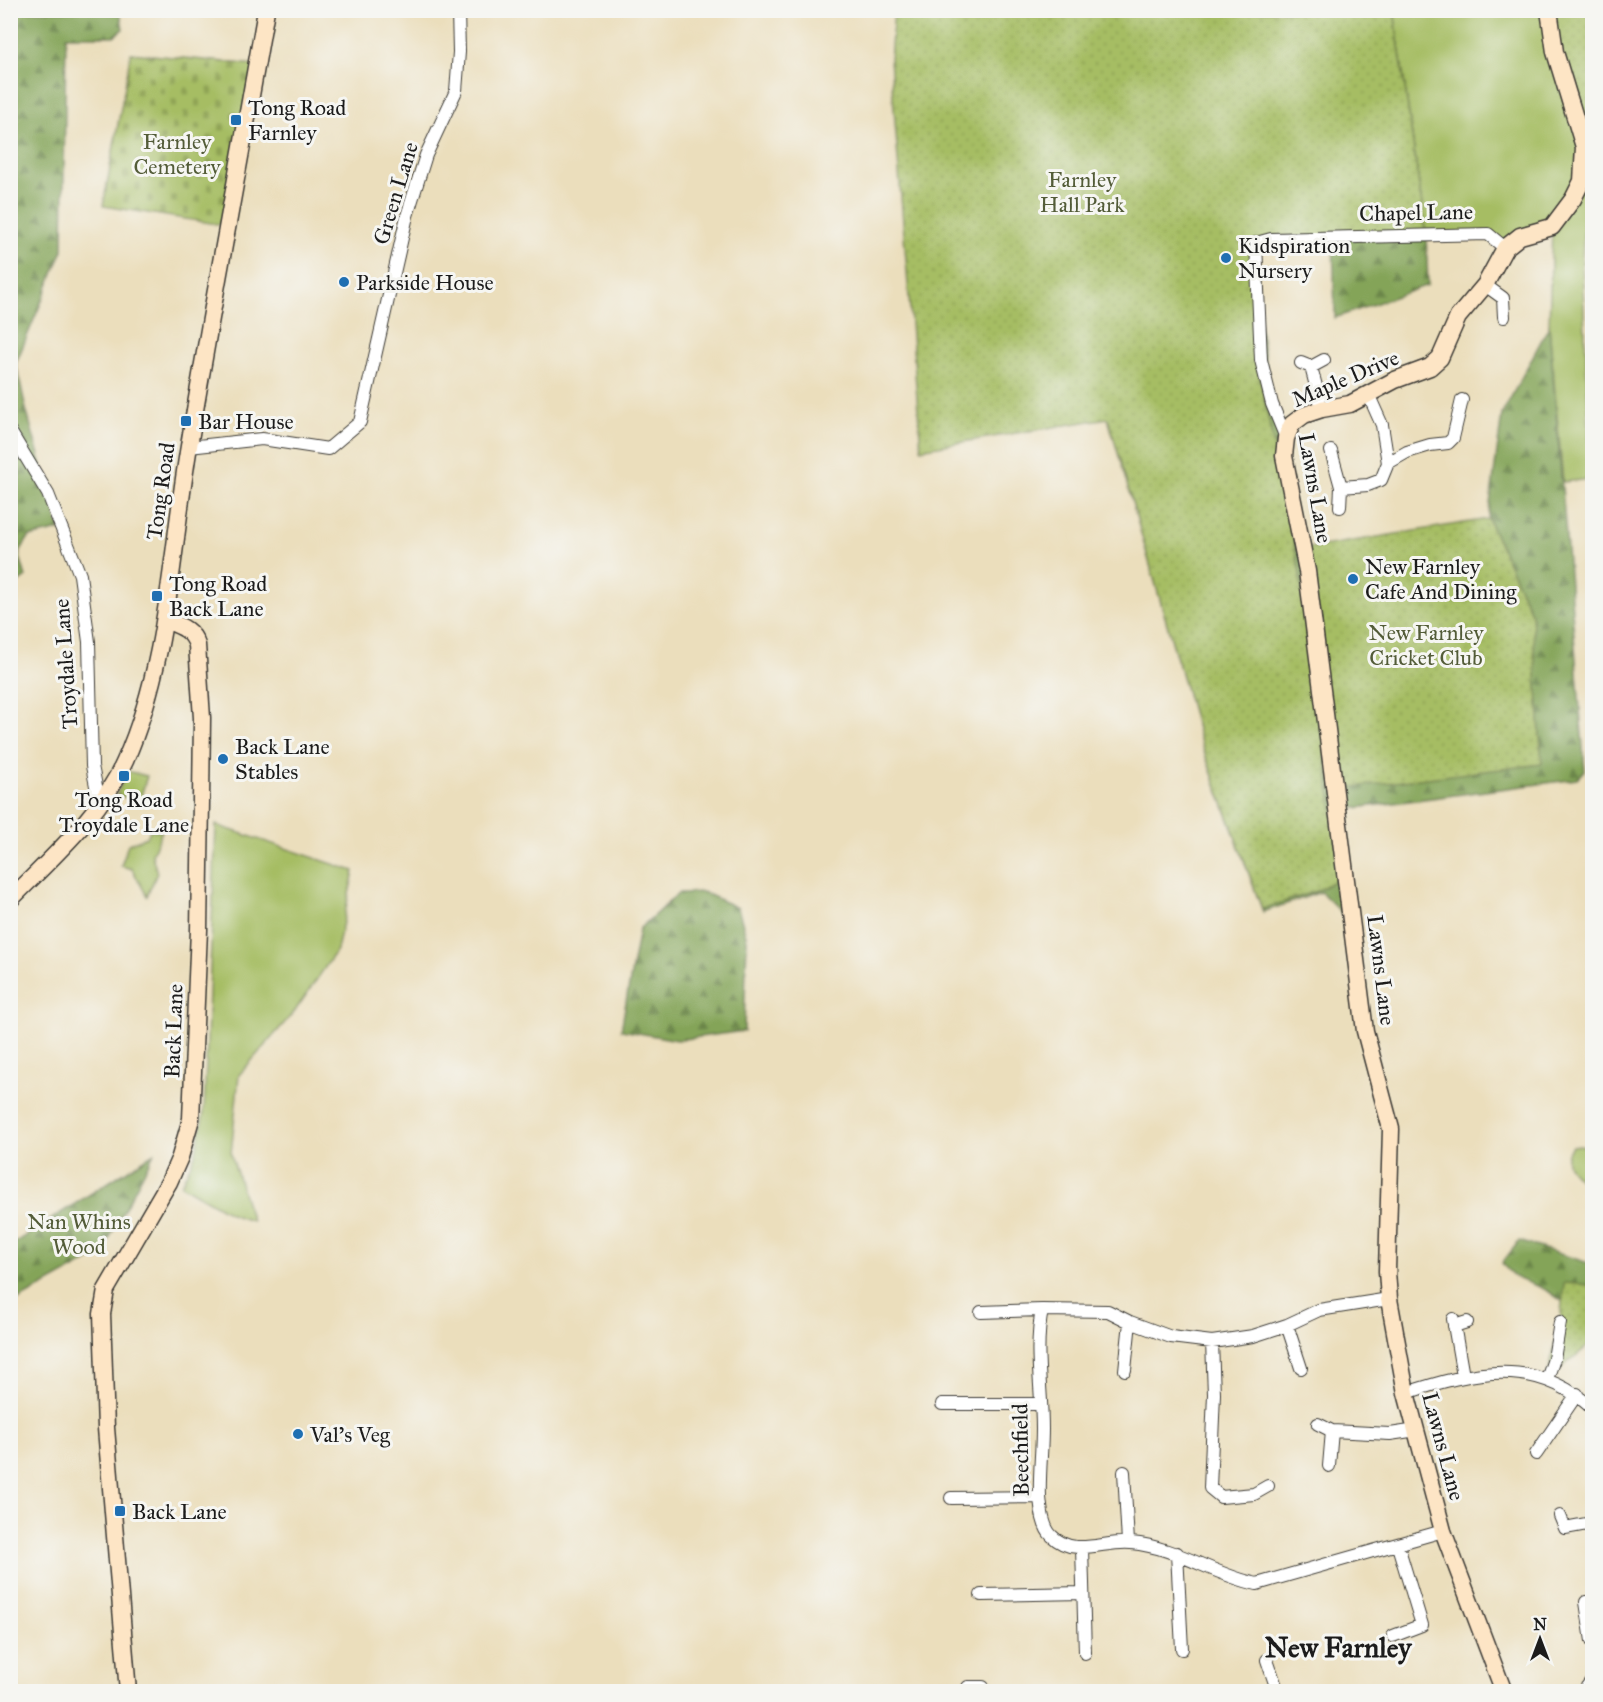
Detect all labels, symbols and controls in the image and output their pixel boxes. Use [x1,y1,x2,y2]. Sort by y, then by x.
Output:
place label: Tong Road Farnley [248,94,346,146]
marker: Tong Road Farnley [229,113,243,127]
park label: Farnley Cemetery [133,128,221,180]
street label: Green Lane [367,139,424,248]
park label: Farnley Hall Park [1040,166,1125,218]
street label: Chapel Lane [1359,198,1473,227]
place label: Kidspiration Nursery [1238,232,1350,284]
marker: Kidspiration Nursery [1219,251,1233,265]
place label: Parkside House [356,269,494,296]
marker: Parkside House [337,275,351,289]
street label: Maple Drive [1288,344,1403,413]
place label: Bar House [198,408,294,435]
marker: Bar House [179,414,193,428]
street label: Lawns Lane [1293,431,1338,545]
street label: Tong Road [140,441,181,542]
place label: New Farnley Cafe And Dining [1365,553,1517,605]
place label: Tong Road Back Lane [169,570,267,622]
marker: New Farnley Cafe And Dining [1346,572,1360,586]
marker: Tong Road Back Lane [150,589,164,603]
street label: Troydale Lane [47,598,84,730]
park label: New Farnley Cricket Club [1368,619,1484,671]
place label: Back Lane Stables [235,733,330,785]
marker: Back Lane Stables [216,752,230,766]
marker: Tong Road Troydale Lane [117,769,131,783]
place label: Tong Road Troydale Lane [59,786,189,838]
street label: Lawns Lane [1361,913,1402,1027]
street label: Back Lane [158,983,189,1079]
park label: Nan Whins Wood [27,1208,131,1260]
street label: Lawns Lane [1416,1389,1471,1503]
street label: Beechfield [1006,1403,1035,1497]
place label: Val's Veg [309,1421,391,1448]
marker: Val's Veg [291,1427,305,1441]
place label: Back Lane [132,1498,227,1525]
marker: Back Lane [113,1504,127,1518]
north arrow [1510,1609,1570,1669]
text: N [1533,1615,1547,1634]
district label: New Farnley [1265,1630,1412,1665]

